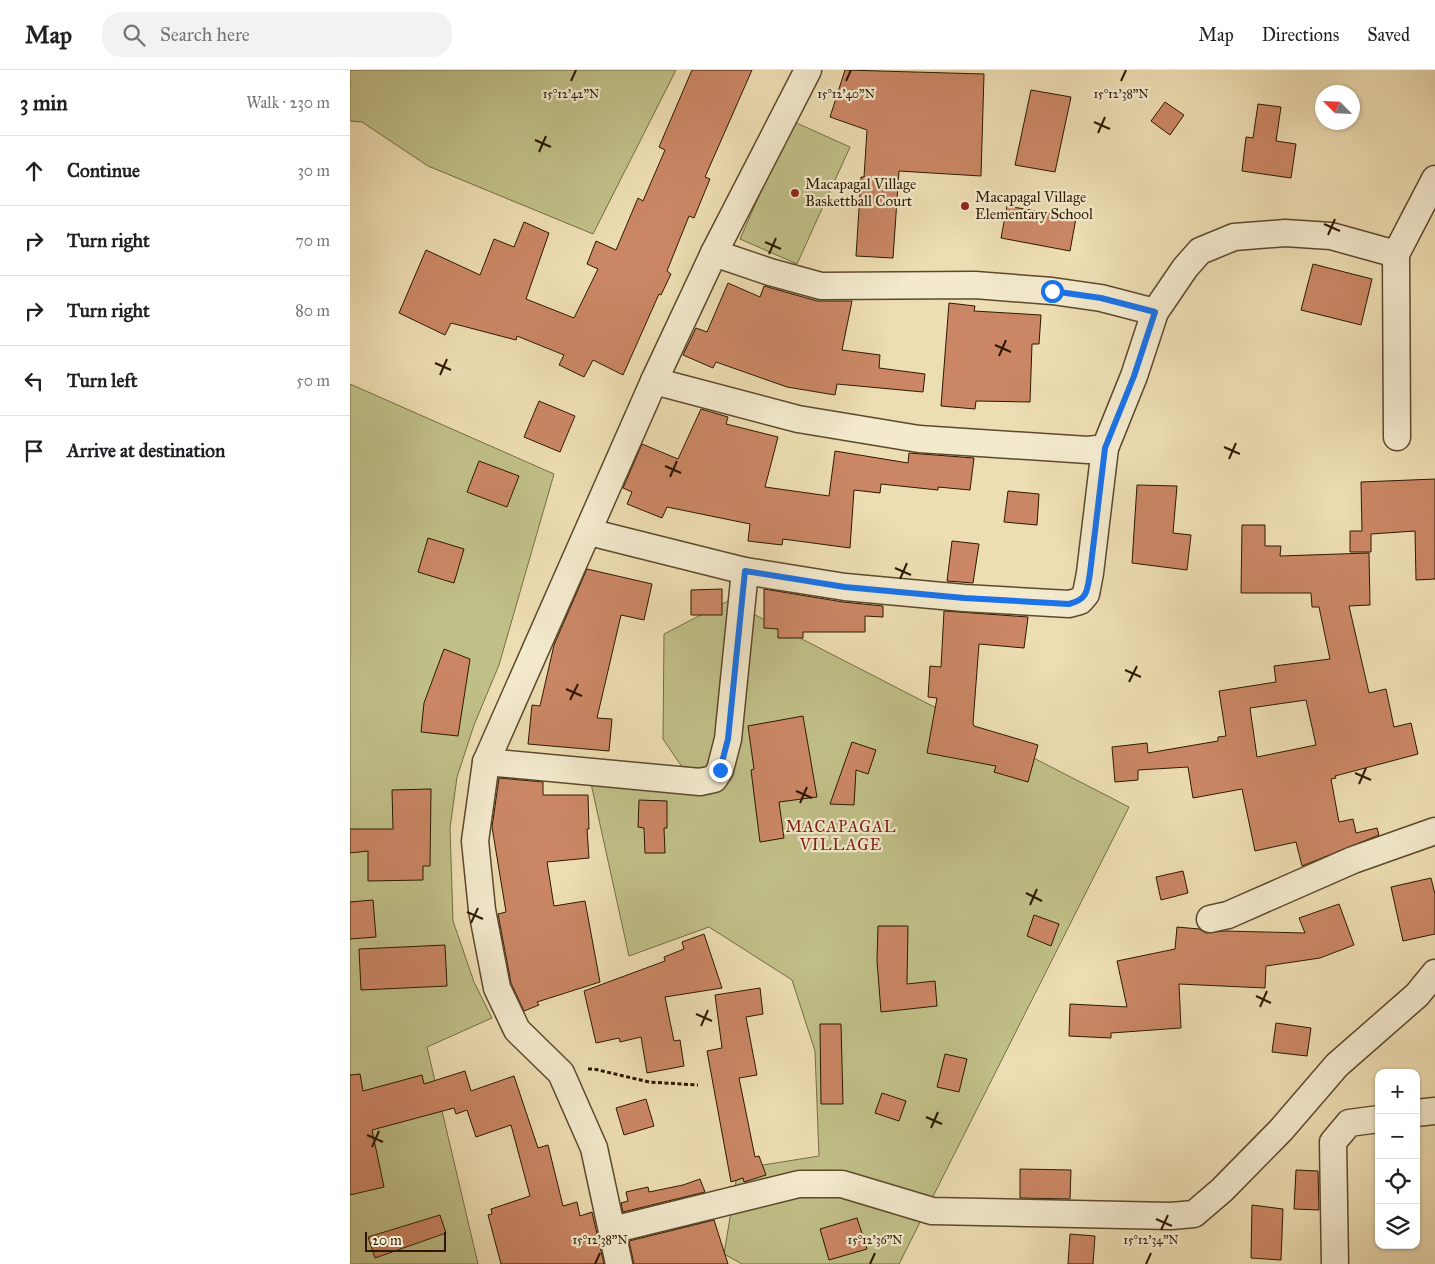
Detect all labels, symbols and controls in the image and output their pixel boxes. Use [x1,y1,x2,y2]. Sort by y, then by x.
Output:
search box [102,12,452,57]
text: Map [25,20,72,50]
icon: search [120,21,148,49]
text: Search here [160,23,250,46]
text: Map [1198,24,1234,46]
text: Directions [1262,24,1339,46]
text: Saved [1367,24,1410,46]
north arrow [1315,85,1360,130]
text: 15°12'42"N [543,87,599,101]
text: 15°12'40"N [817,87,875,101]
text: 15°12'38"N [1093,87,1149,101]
text: 3 min [20,90,68,116]
text: Walk · 230 m [246,93,330,112]
icon: ahead [20,157,48,185]
text: Continue [67,159,140,182]
text: 30 m [297,161,330,180]
place label: Macapagal Village Baskettball Court [805,175,916,210]
marker: Macapagal Village Baskettball Court [789,187,801,199]
place label: Macapagal Village Elementary School [975,188,1094,223]
marker: Macapagal Village Elementary School [959,200,971,212]
icon: right [20,227,48,255]
text: Turn right [67,229,150,252]
text: 70 m [295,231,330,250]
route start [1041,280,1064,303]
icon: right [20,297,48,325]
text: Turn right [67,299,150,322]
text: 80 m [295,301,330,320]
icon: left [20,367,48,395]
text: Turn left [67,369,137,392]
text: 50 m [296,371,330,390]
icon: arrive [20,437,48,465]
text: Arrive at destination [67,439,225,462]
route end [709,759,732,782]
district label: MACAPAGAL VILLAGE [786,817,896,854]
map controls [1375,1069,1420,1249]
button: + [1375,1069,1420,1114]
button: − [1375,1114,1420,1159]
button: locate [1375,1159,1420,1204]
button: layers [1375,1204,1420,1249]
scale bar [365,1229,446,1252]
text: 20 m [372,1232,402,1249]
text: 15°12'38"N [572,1233,628,1247]
text: 15°12'36"N [848,1233,902,1247]
text: 15°12'34"N [1123,1233,1179,1247]

